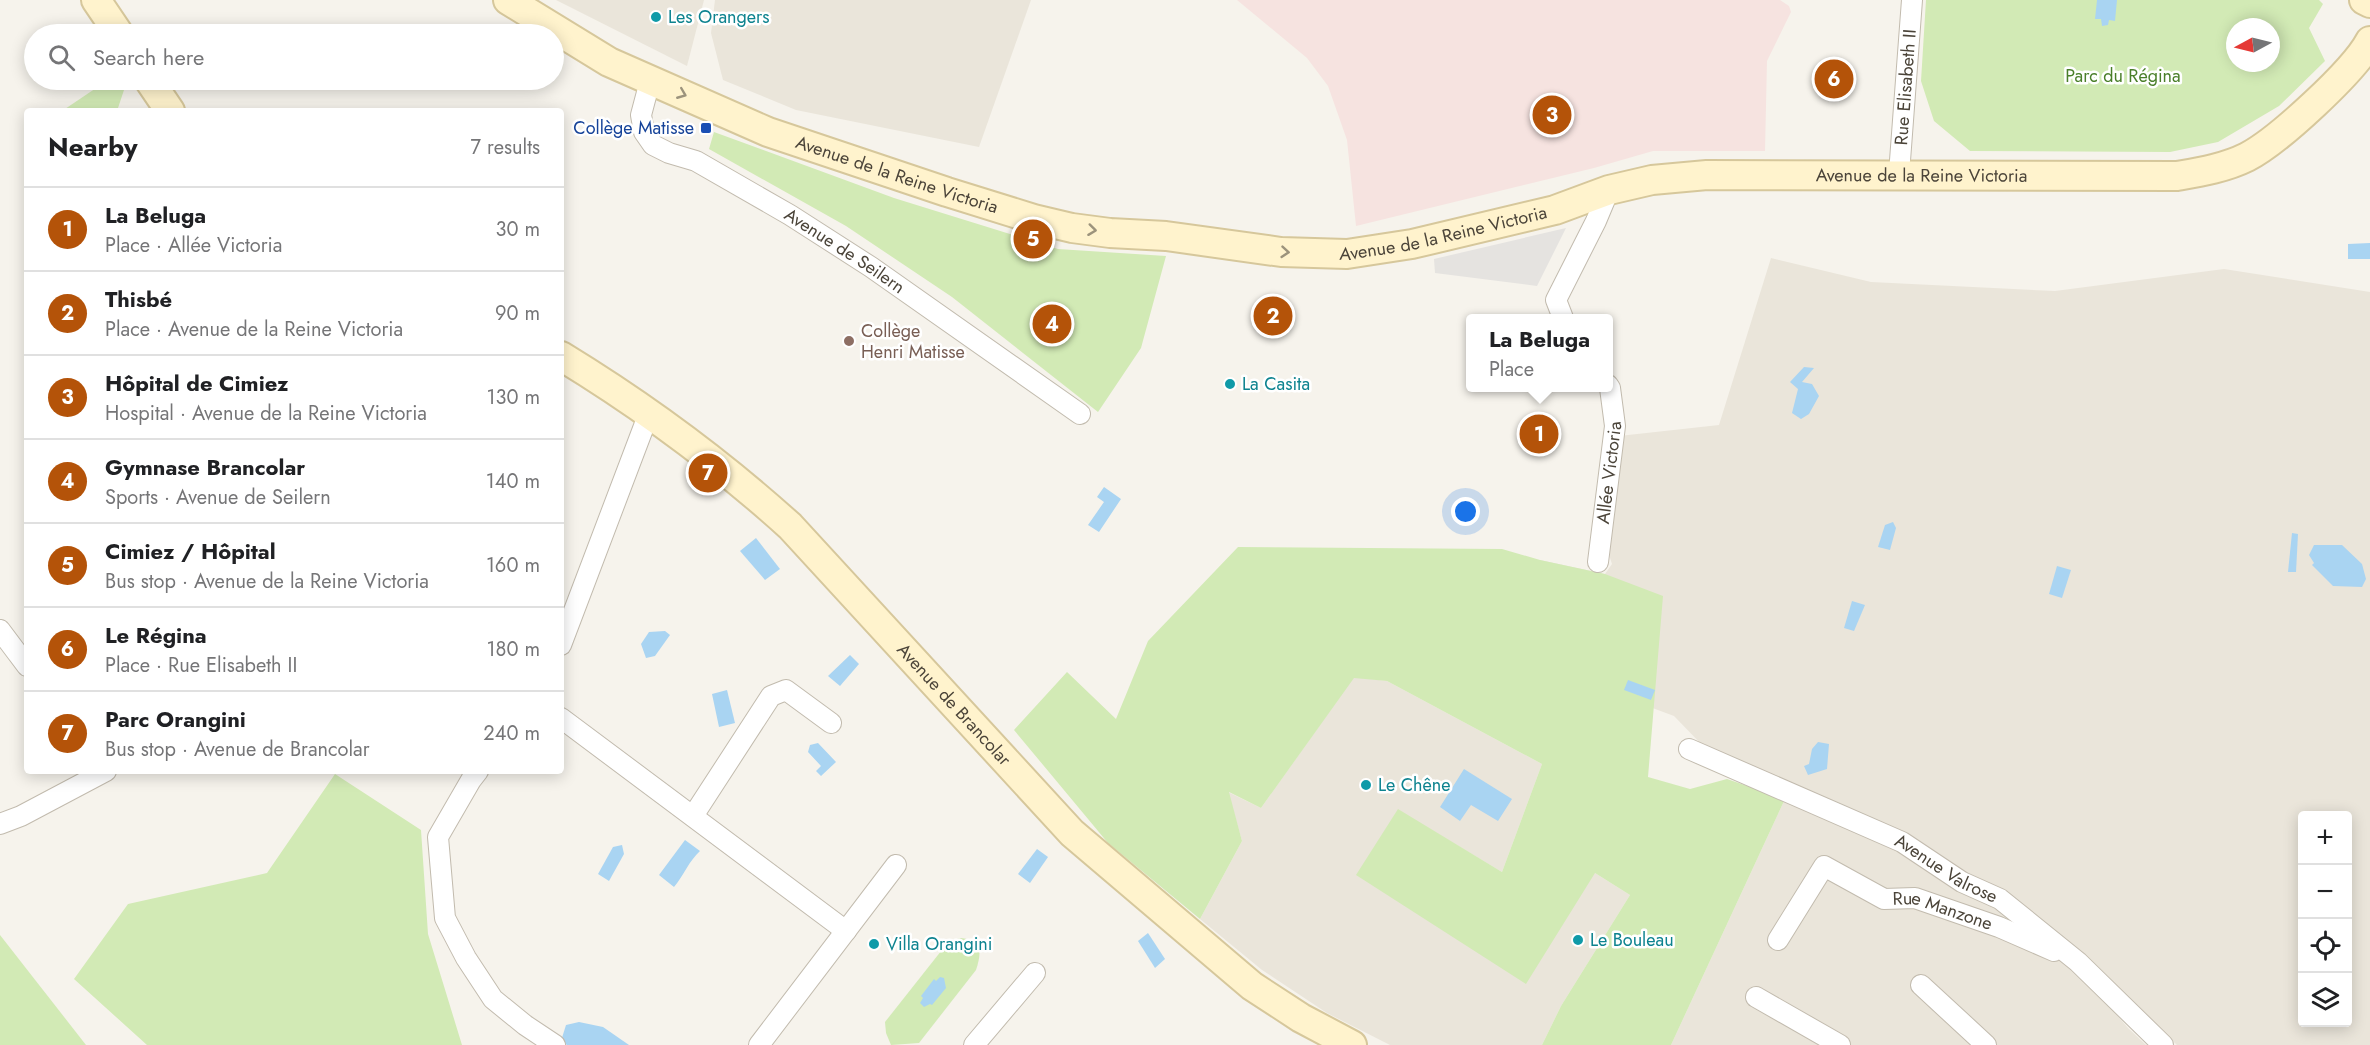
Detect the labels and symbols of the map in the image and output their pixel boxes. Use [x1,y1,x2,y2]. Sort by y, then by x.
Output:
place label: Les Orangers [668,4,769,30]
marker: Les Orangers [649,10,663,24]
north arrow [2226,18,2280,72]
street label: Rue Elisabeth II [1888,28,1923,146]
pin: 6 [1814,56,1854,101]
park label: Parc du Régina [2065,63,2181,89]
one-way arrow [675,87,686,99]
pin: 3 [1532,92,1572,138]
place label: Collège Matisse [573,115,694,141]
marker: Collège Matisse [699,121,713,135]
street label: Avenue de la Reine Victoria [792,129,1001,220]
street label: Avenue de la Reine Victoria [1816,162,2027,189]
street label: Avenue de la Reine Victoria [1339,199,1550,267]
street label: Avenue de Seilern [779,202,910,300]
pin: 5 [1014,216,1052,262]
one-way arrow [1087,224,1096,236]
one-way arrow [1281,245,1290,258]
pin: 2 [1254,294,1292,338]
pin: 4 [1032,302,1072,346]
place label: Collège Henri Matisse [861,318,965,365]
marker: Collège Henri Matisse [842,334,856,348]
place label: La Casita [1242,371,1310,397]
marker: La Casita [1223,377,1237,391]
pin: 1 [1520,412,1558,456]
street label: Allée Victoria [1590,420,1628,525]
pin: 7 [688,450,728,496]
your location [1451,497,1480,526]
street label: Avenue de Brancolar [891,637,1018,772]
place label: Le Chêne [1378,772,1451,798]
marker: Le Chêne [1359,778,1373,792]
street label: Avenue Valrose [1891,827,2002,909]
street label: Rue Manzone [1892,885,1996,937]
place label: Le Bouleau [1590,927,1674,953]
place label: Villa Orangini [886,931,992,957]
marker: Le Bouleau [1571,933,1585,947]
marker: Villa Orangini [867,937,881,951]

